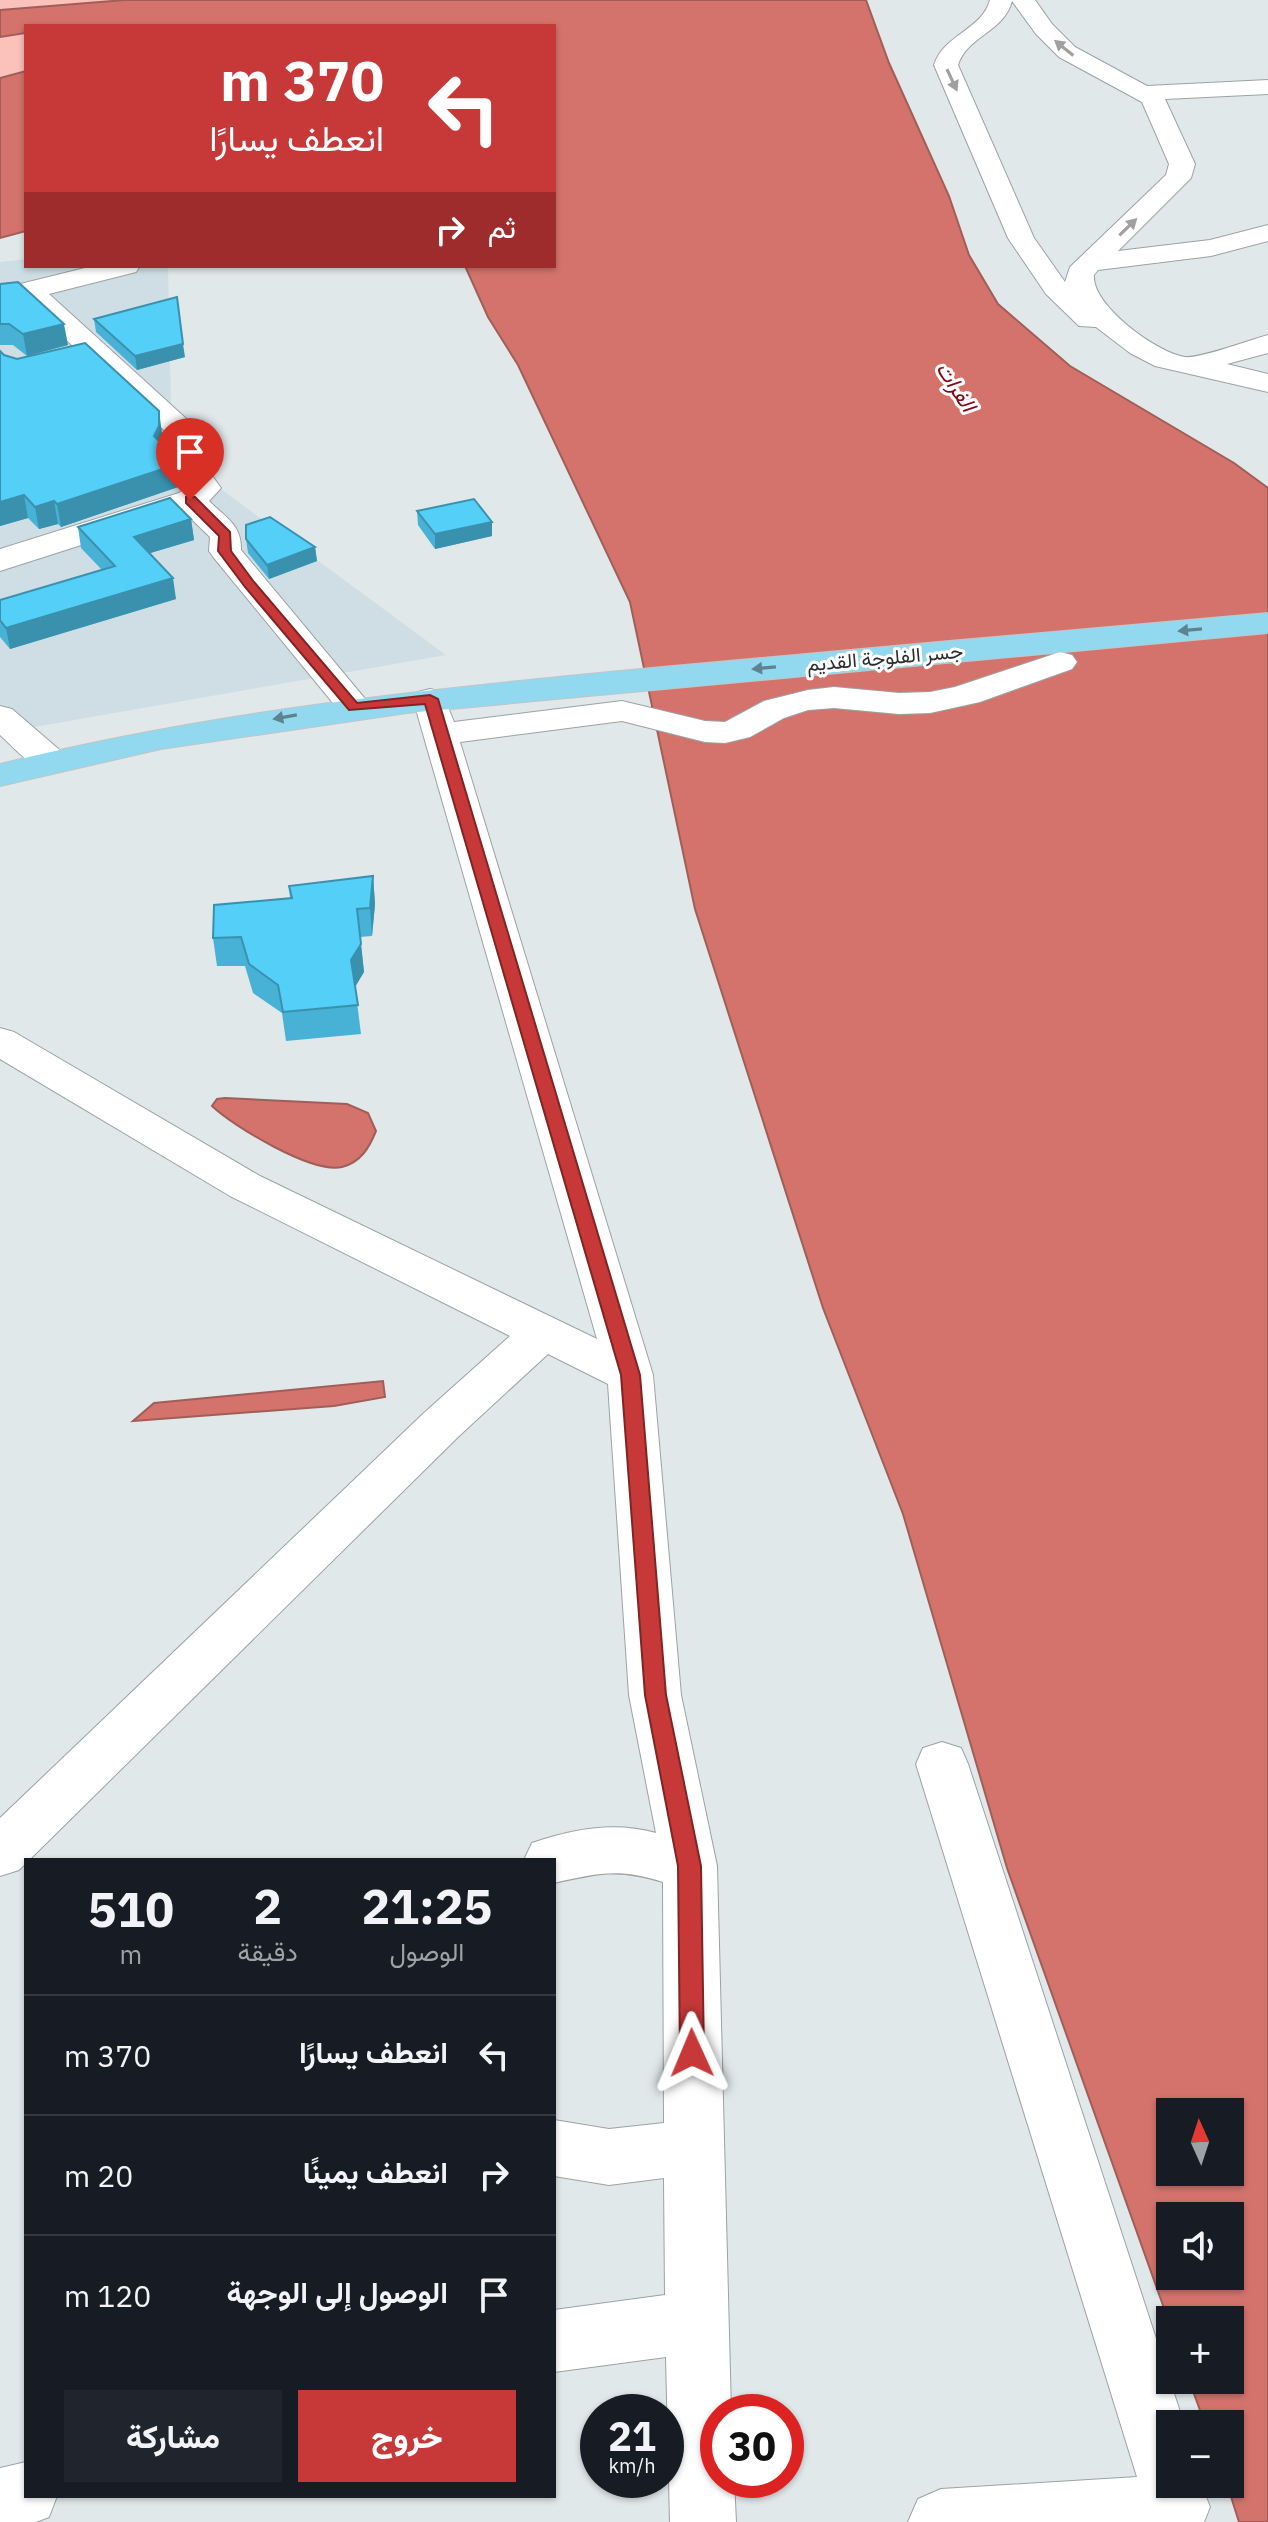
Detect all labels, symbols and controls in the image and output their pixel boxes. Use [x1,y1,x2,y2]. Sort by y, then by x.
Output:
one-way arrow [1054,40,1074,57]
text: 370 m [220,44,384,116]
icon: left [412,56,516,160]
one-way arrow [945,68,959,91]
text: انعطف يسارًا [209,114,384,161]
text: ثم [488,207,516,246]
icon: right [428,208,472,252]
one-way arrow [1118,219,1137,237]
water label: الفرات [930,356,985,419]
pin [156,418,224,500]
icon: arrive [168,430,212,474]
one-way arrow [1177,623,1202,636]
street label: جسر الفلوجة القديم [806,637,964,677]
one-way arrow [751,662,776,675]
one-way arrow [272,711,297,723]
text: 2 [253,1875,282,1937]
text: 21:25 [361,1875,492,1937]
text: 510 [88,1878,174,1940]
text: دقيقة [238,1934,298,1968]
text: الوصول [389,1934,464,1968]
text: m [119,1937,142,1971]
position arrow [650,2011,734,2095]
text: انعطف يسارًا [299,2032,448,2071]
icon: left [472,2033,516,2077]
text: 370 m [64,2036,151,2075]
north arrow [1156,2098,1244,2186]
map controls [1156,2098,1244,2498]
text: انعطف يمينًا [303,2152,448,2191]
icon: right [472,2153,516,2197]
text: 20 m [64,2156,133,2195]
button: sound [1156,2202,1244,2290]
text: الوصول إلى الوجهة [226,2272,448,2311]
icon: arrive [472,2273,516,2317]
text: 120 m [64,2276,151,2315]
button: + [1156,2306,1244,2394]
button: مشاركة [64,2390,282,2482]
button: خروج [298,2390,516,2482]
speed limit sign: 30 [700,2394,804,2498]
text: 21 [608,2410,656,2462]
button: − [1156,2410,1244,2498]
text: km/h [608,2452,656,2479]

